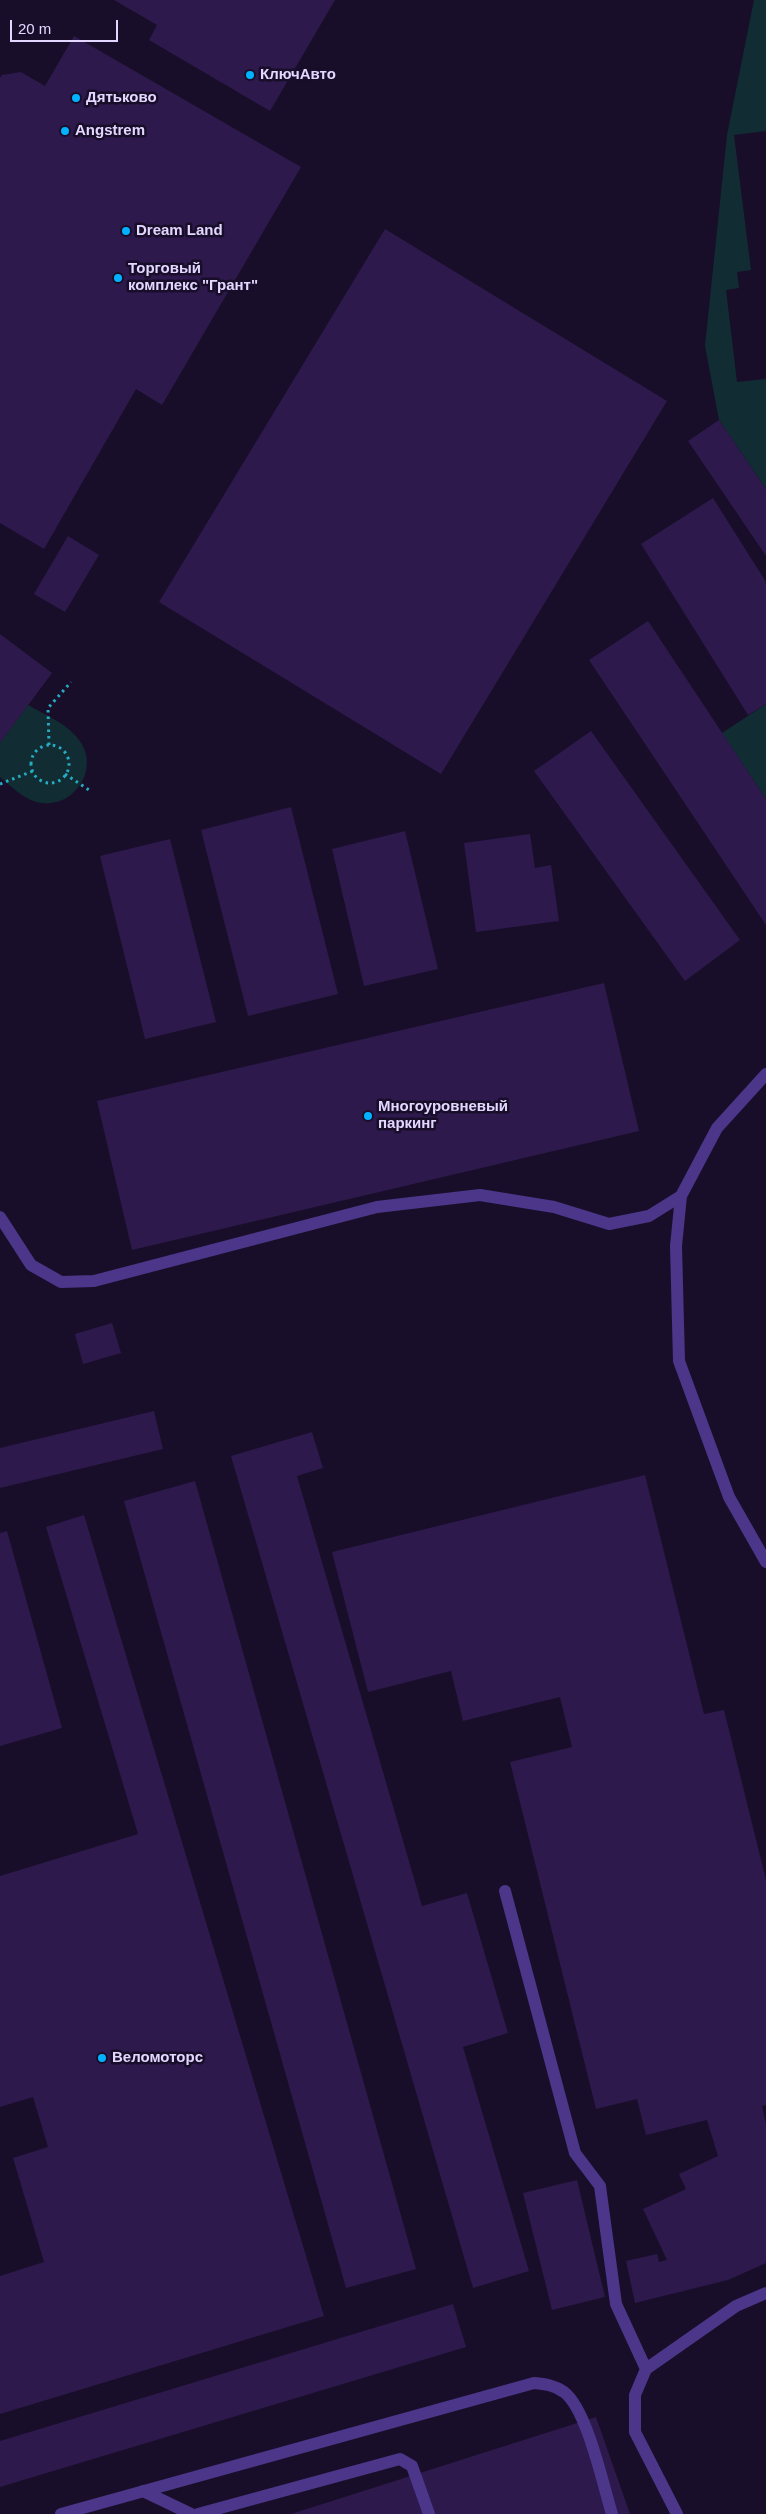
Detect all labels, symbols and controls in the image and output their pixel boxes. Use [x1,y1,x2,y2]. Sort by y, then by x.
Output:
scale bar [12,10,120,42]
text: 20 m [18,20,51,37]
place label: КлючАвто [260,66,336,84]
marker: КлючАвто [244,69,256,81]
place label: Дятьково [86,89,157,107]
marker: Дятьково [70,92,82,104]
place label: Angstrem [75,122,145,140]
marker: Angstrem [59,125,71,137]
place label: Dream Land [136,222,223,240]
marker: Dream Land [120,225,132,237]
place label: Торговый комплекс "Грант" [128,260,258,295]
marker: Торговый комплекс "Грант" [112,272,124,284]
place label: Многоуровневый паркинг [378,1098,508,1133]
marker: Многоуровневый паркинг [362,1110,374,1122]
place label: Веломоторс [112,2049,203,2067]
marker: Веломоторс [96,2052,108,2064]

